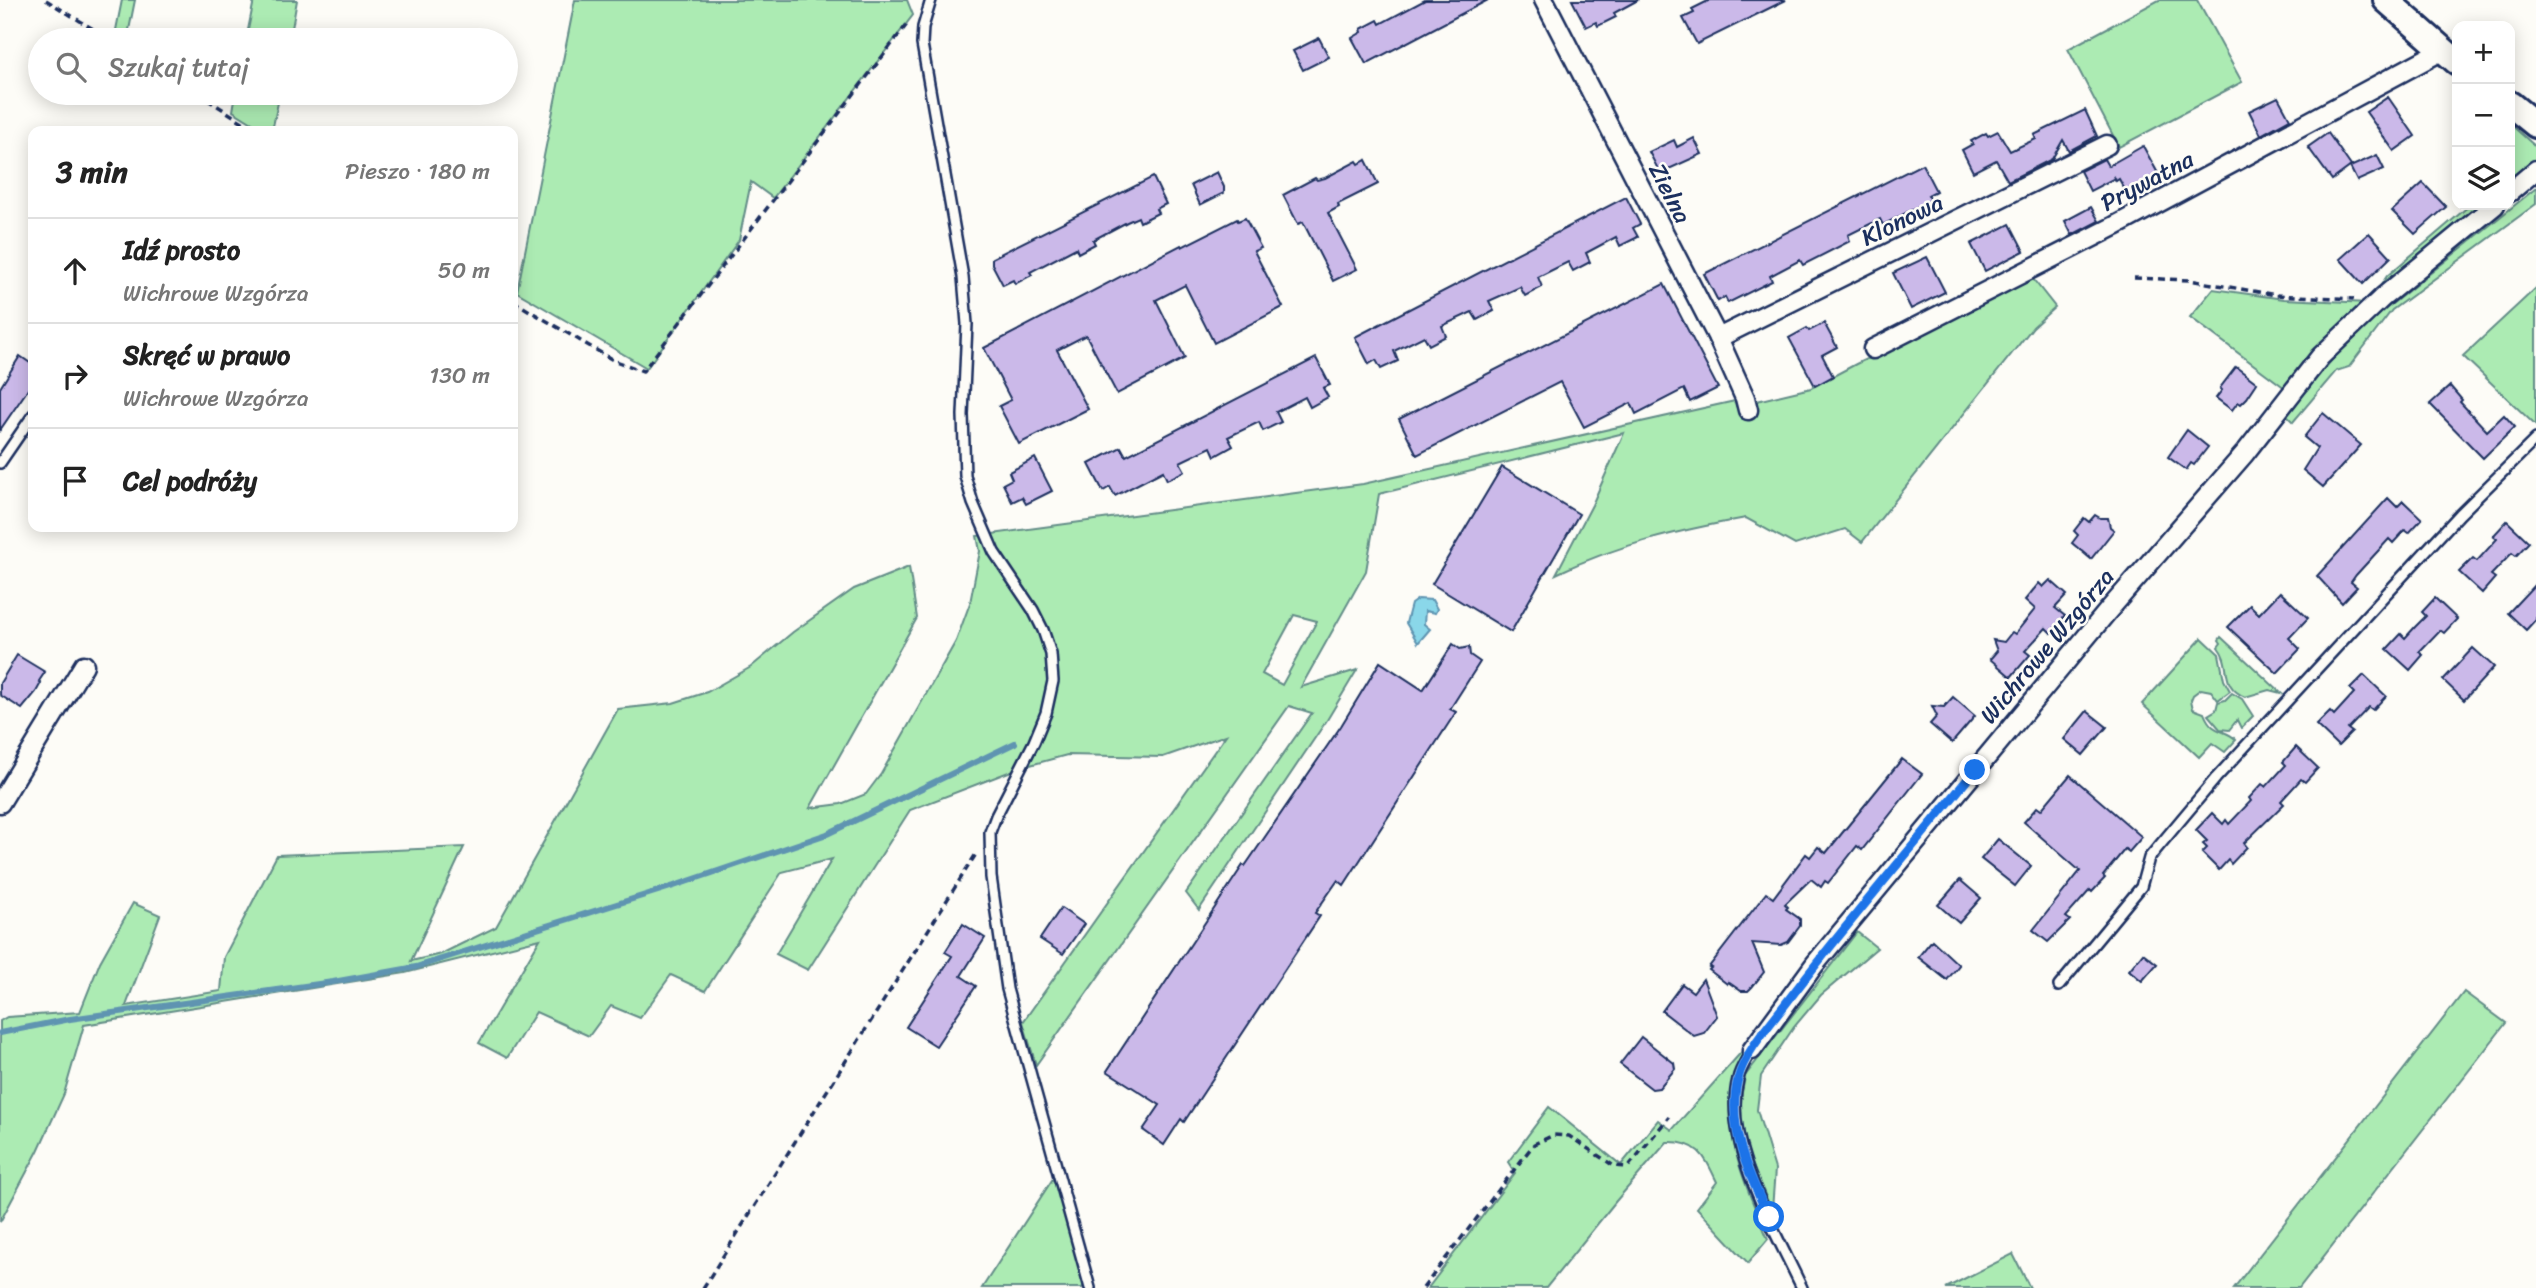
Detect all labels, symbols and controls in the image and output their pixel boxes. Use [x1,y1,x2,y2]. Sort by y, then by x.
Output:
map controls [2452,21,2515,210]
button: + [2452,21,2515,84]
search box [28,28,518,105]
text: Szukaj tutaj [108,44,249,90]
icon: search [52,48,90,86]
button: − [2452,84,2515,147]
street label: Prywatna [2093,138,2202,223]
text: 3 min [56,145,128,199]
button: layers [2452,147,2515,210]
text: Pieszo · 180 m [345,151,490,192]
street label: Zielna [1637,155,1703,231]
street label: Klonowa [1854,182,1950,258]
text: Idź prosto [123,227,240,273]
text: 50 m [438,250,490,291]
icon: ahead [56,252,94,290]
text: Wichrowe Wzgórza [123,273,309,314]
text: Skręć w prawo [123,332,290,378]
text: 130 m [429,355,490,396]
icon: right [56,357,94,395]
text: Wichrowe Wzgórza [123,378,309,419]
text: Cel podróży [123,458,257,504]
icon: arrive [56,462,94,500]
street label: Wichrowe Wzgórza [1969,558,2125,734]
route end [1959,754,1990,785]
route start [1753,1201,1784,1232]

